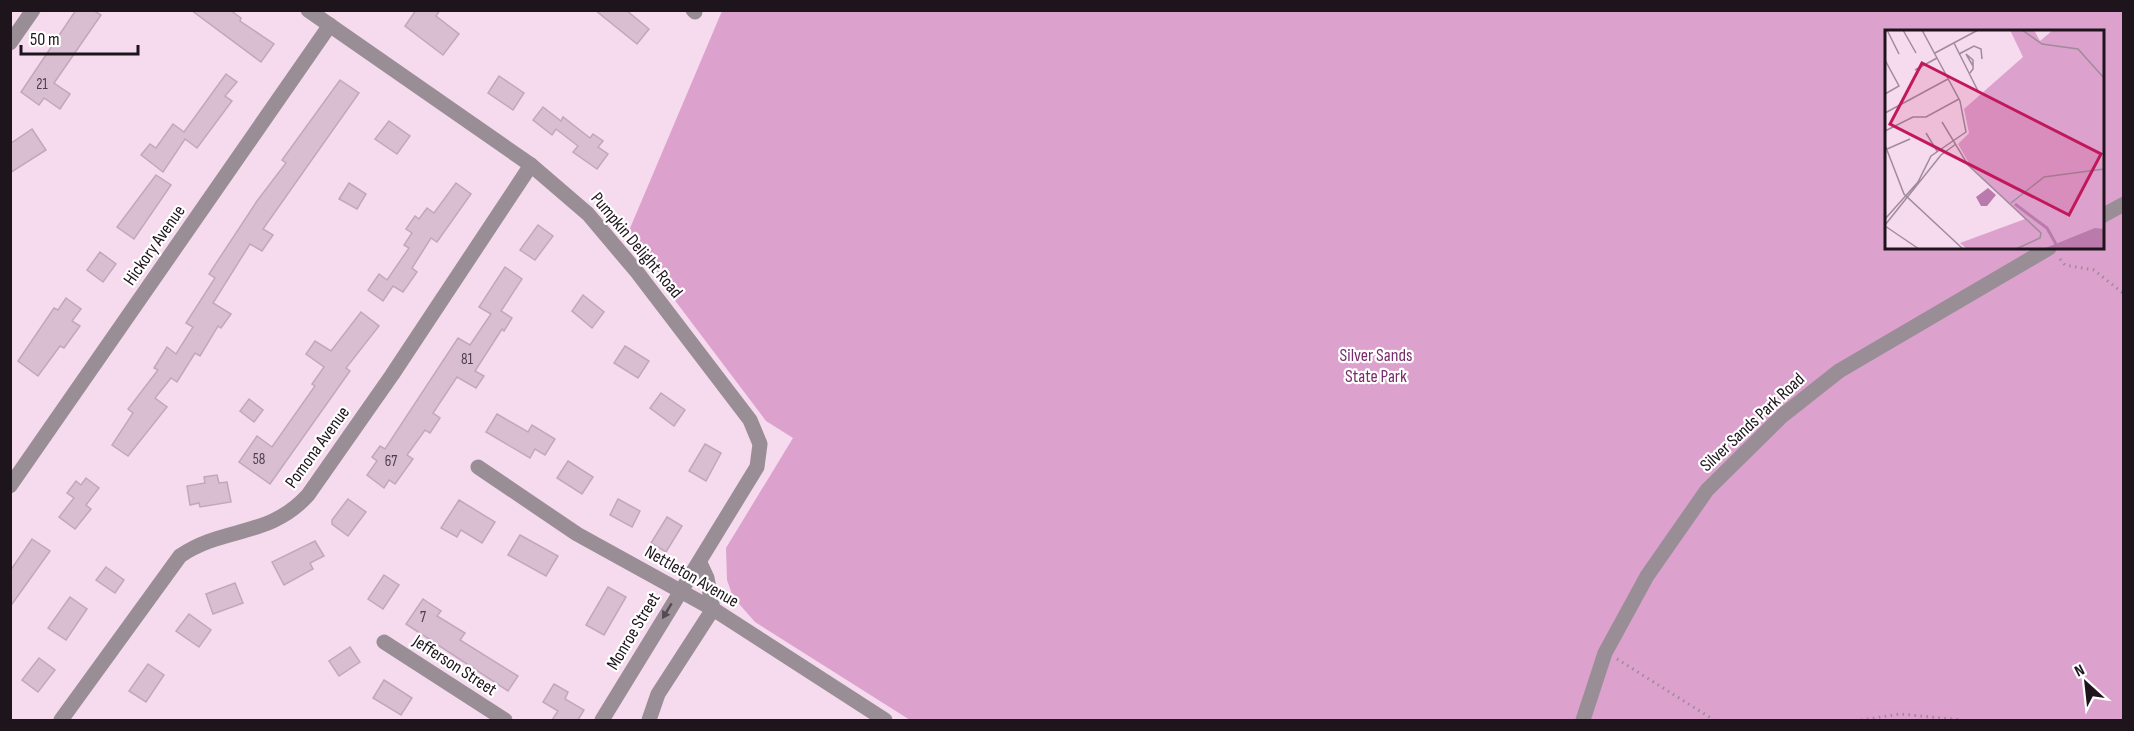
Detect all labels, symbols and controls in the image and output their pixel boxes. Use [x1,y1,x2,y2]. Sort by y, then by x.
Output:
scale bar [21,18,138,56]
text: 50 m [30,29,60,50]
inset map [1885,30,2104,249]
house number: 21 [36,75,48,94]
street label: Pumpkin Delight Road [586,188,687,302]
street label: Hickory Avenue [119,201,190,289]
park label: Silver Sands State Park [1340,345,1412,387]
house number: 81 [461,350,474,369]
street label: Silver Sands Park Road [1696,369,1809,476]
street label: Pomona Avenue [281,402,354,492]
house number: 58 [253,450,265,469]
house number: 67 [385,452,397,471]
street label: Nettleton Avenue [641,541,743,612]
street label: Monroe Street [602,588,665,674]
one-way arrow [662,603,673,619]
house number: 7 [420,608,426,627]
street label: Jefferson Street [408,630,501,700]
north arrow [2056,653,2116,713]
text: N [2072,661,2088,681]

